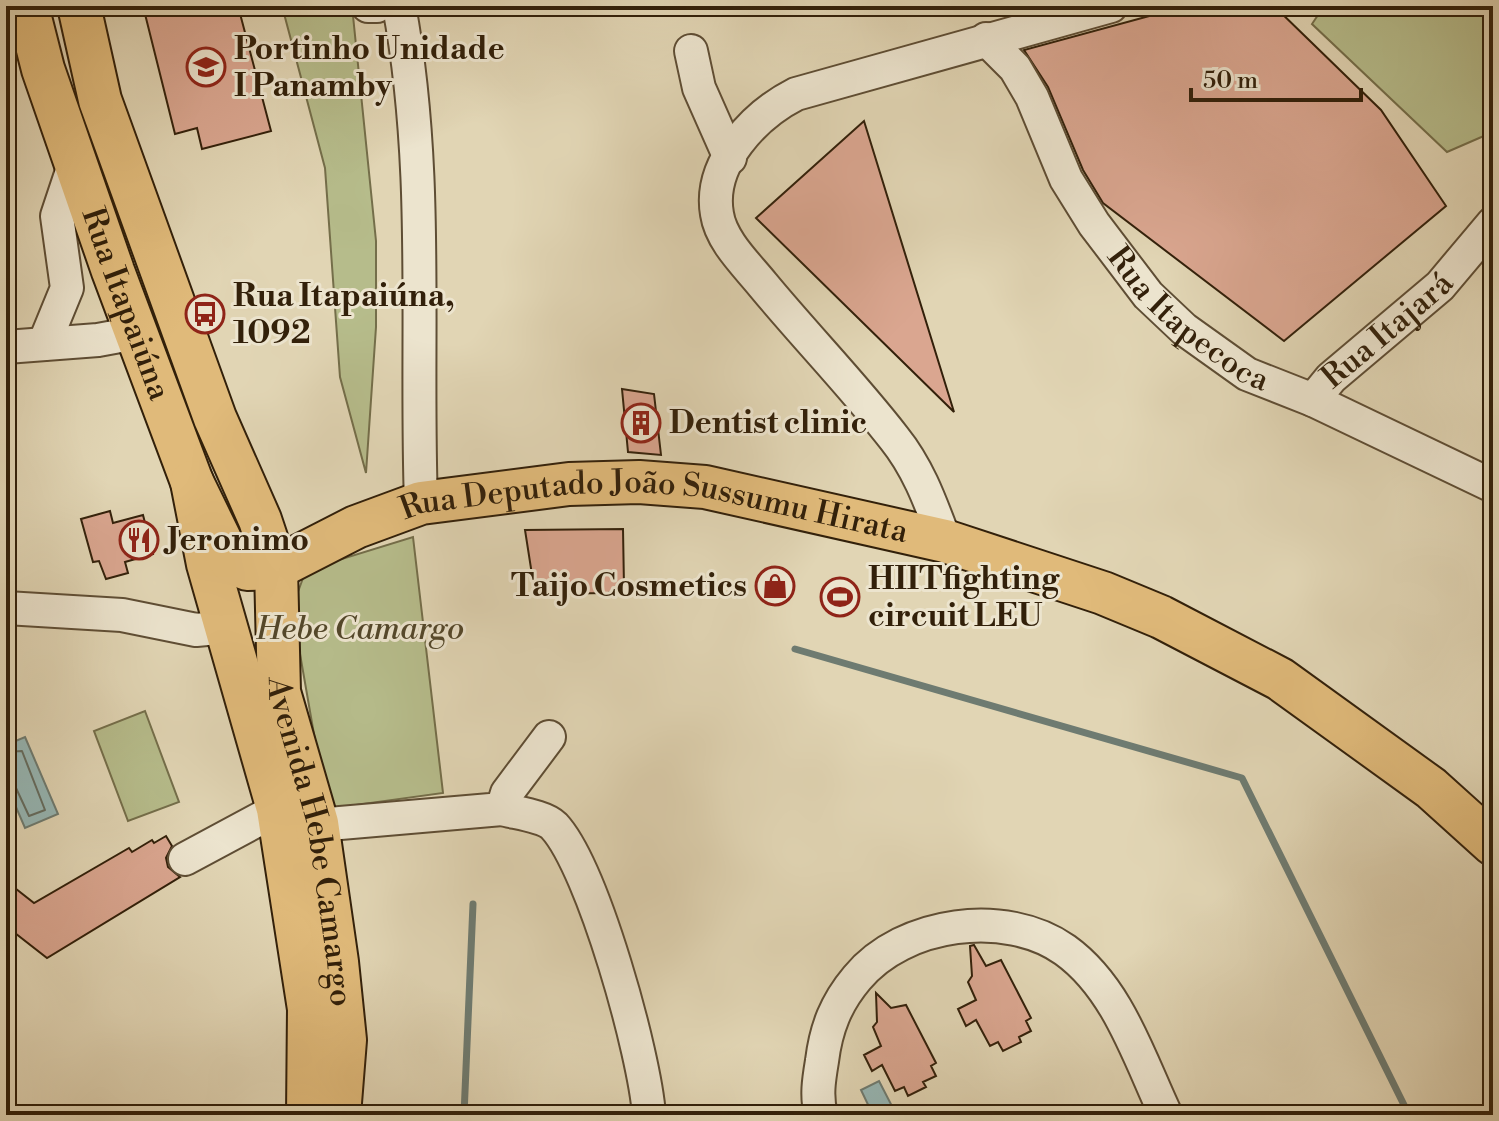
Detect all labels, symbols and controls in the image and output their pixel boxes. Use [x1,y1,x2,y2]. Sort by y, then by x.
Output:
place label: Portinho Unidade I Panamby [234,29,505,106]
school or university icon: Portinho Unidade I Panamby [185,46,227,88]
scale bar [1191,52,1361,102]
text: 50 m [1203,66,1258,96]
street label: Rua Itapaiúna [73,202,180,406]
street label: Rua Itapecoca [1098,238,1275,401]
street label: Rua Itajará [1313,264,1463,397]
place label: Rua Itapaiúna, 1092 [233,276,455,353]
bus stop icon: Rua Itapaiúna, 1092 [184,293,226,335]
building icon: Dentist clinic [620,402,662,444]
place label: Dentist clinic [669,403,867,443]
street label: Rua Deputado João Sussumu Hirata [394,462,913,552]
restaurant icon: Jeronimo [118,519,160,561]
place label: Jeronimo [163,520,309,560]
place label: HIITfighting circuit LEU [868,559,1060,636]
shop icon: Taijo Cosmetics [754,565,796,607]
place label: Taijo Cosmetics [511,566,747,606]
sports icon: HIITfighting circuit LEU [819,576,861,618]
park label: Hebe Camargo [255,609,464,649]
street label: Avenida Hebe Camargo [259,676,361,1008]

